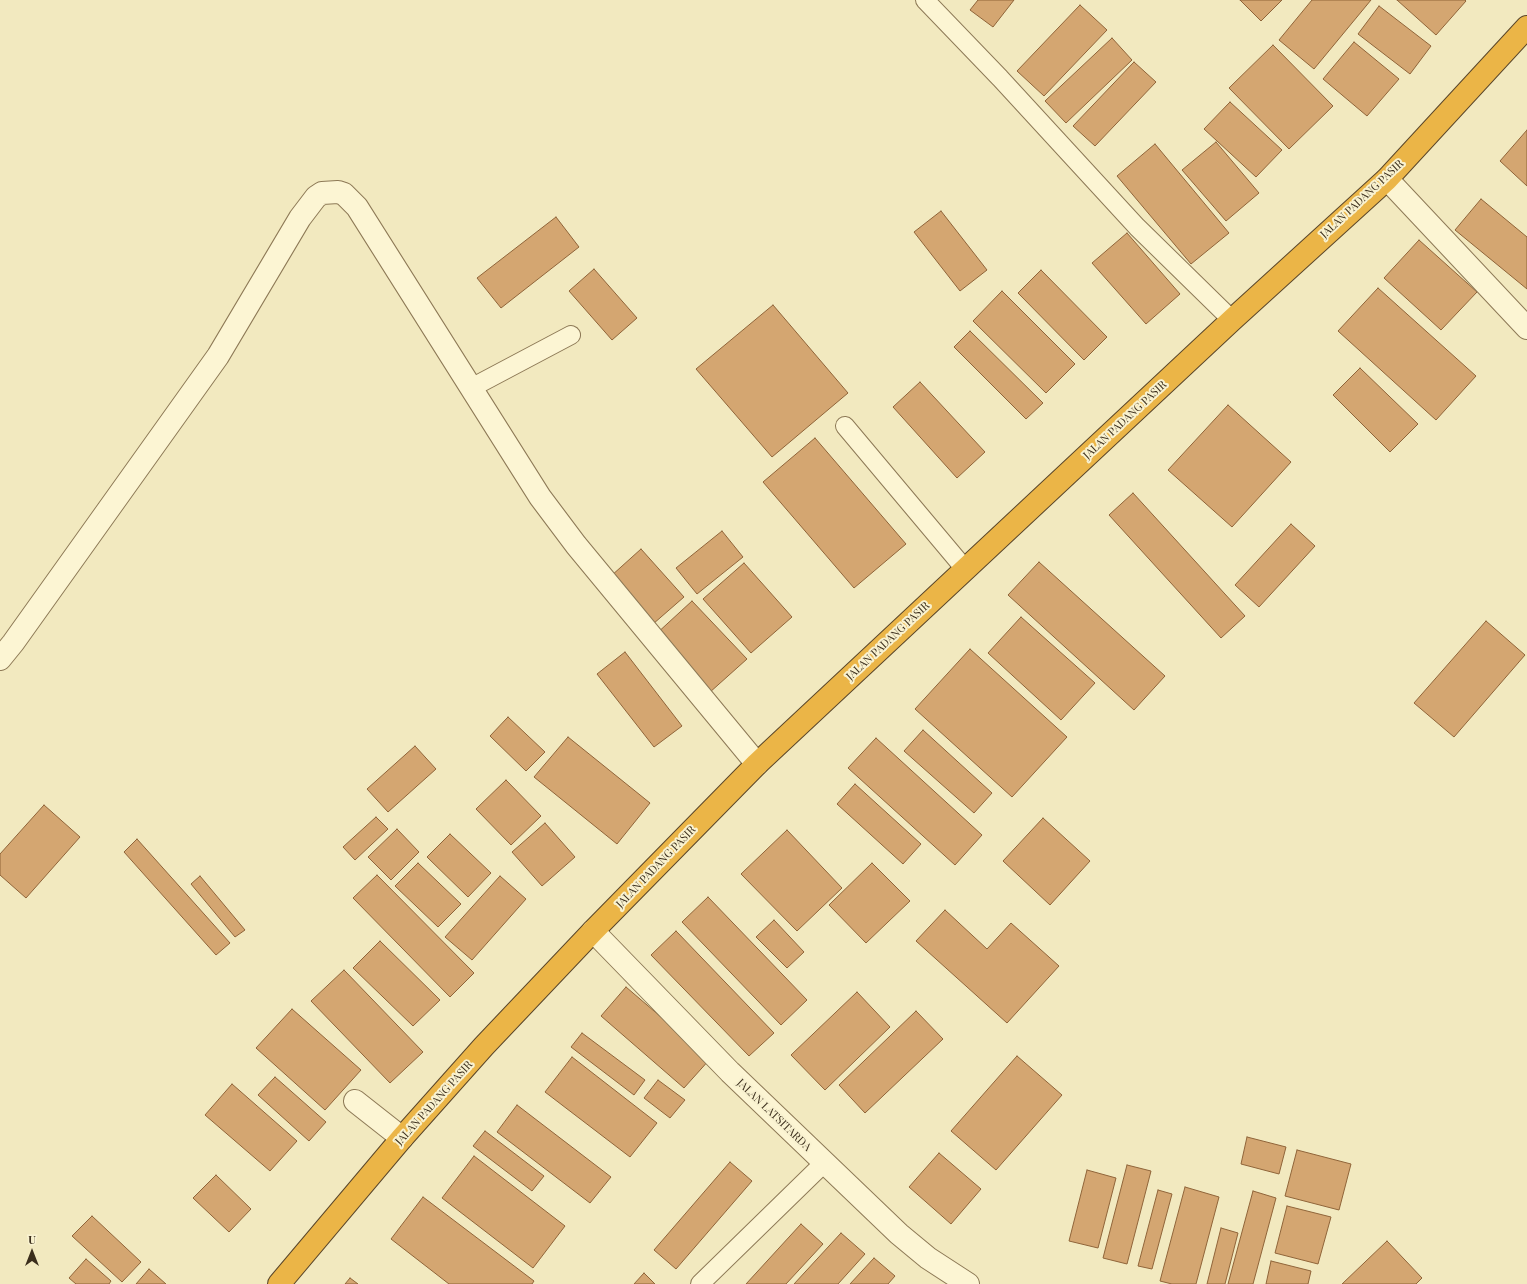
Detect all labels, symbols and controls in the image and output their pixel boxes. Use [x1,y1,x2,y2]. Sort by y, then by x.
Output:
street label: JALAN PADANG PASIR [1318,157,1406,241]
street label: JALAN PADANG PASIR [1081,378,1169,462]
street label: JALAN PADANG PASIR [844,599,932,683]
street label: JALAN PADANG PASIR [613,823,699,911]
street label: JALAN PADANG PASIR [393,1058,475,1148]
street label: JALAN LATSITARDA [734,1076,814,1154]
north arrow [12,1232,52,1272]
text: U [28,1232,36,1247]

